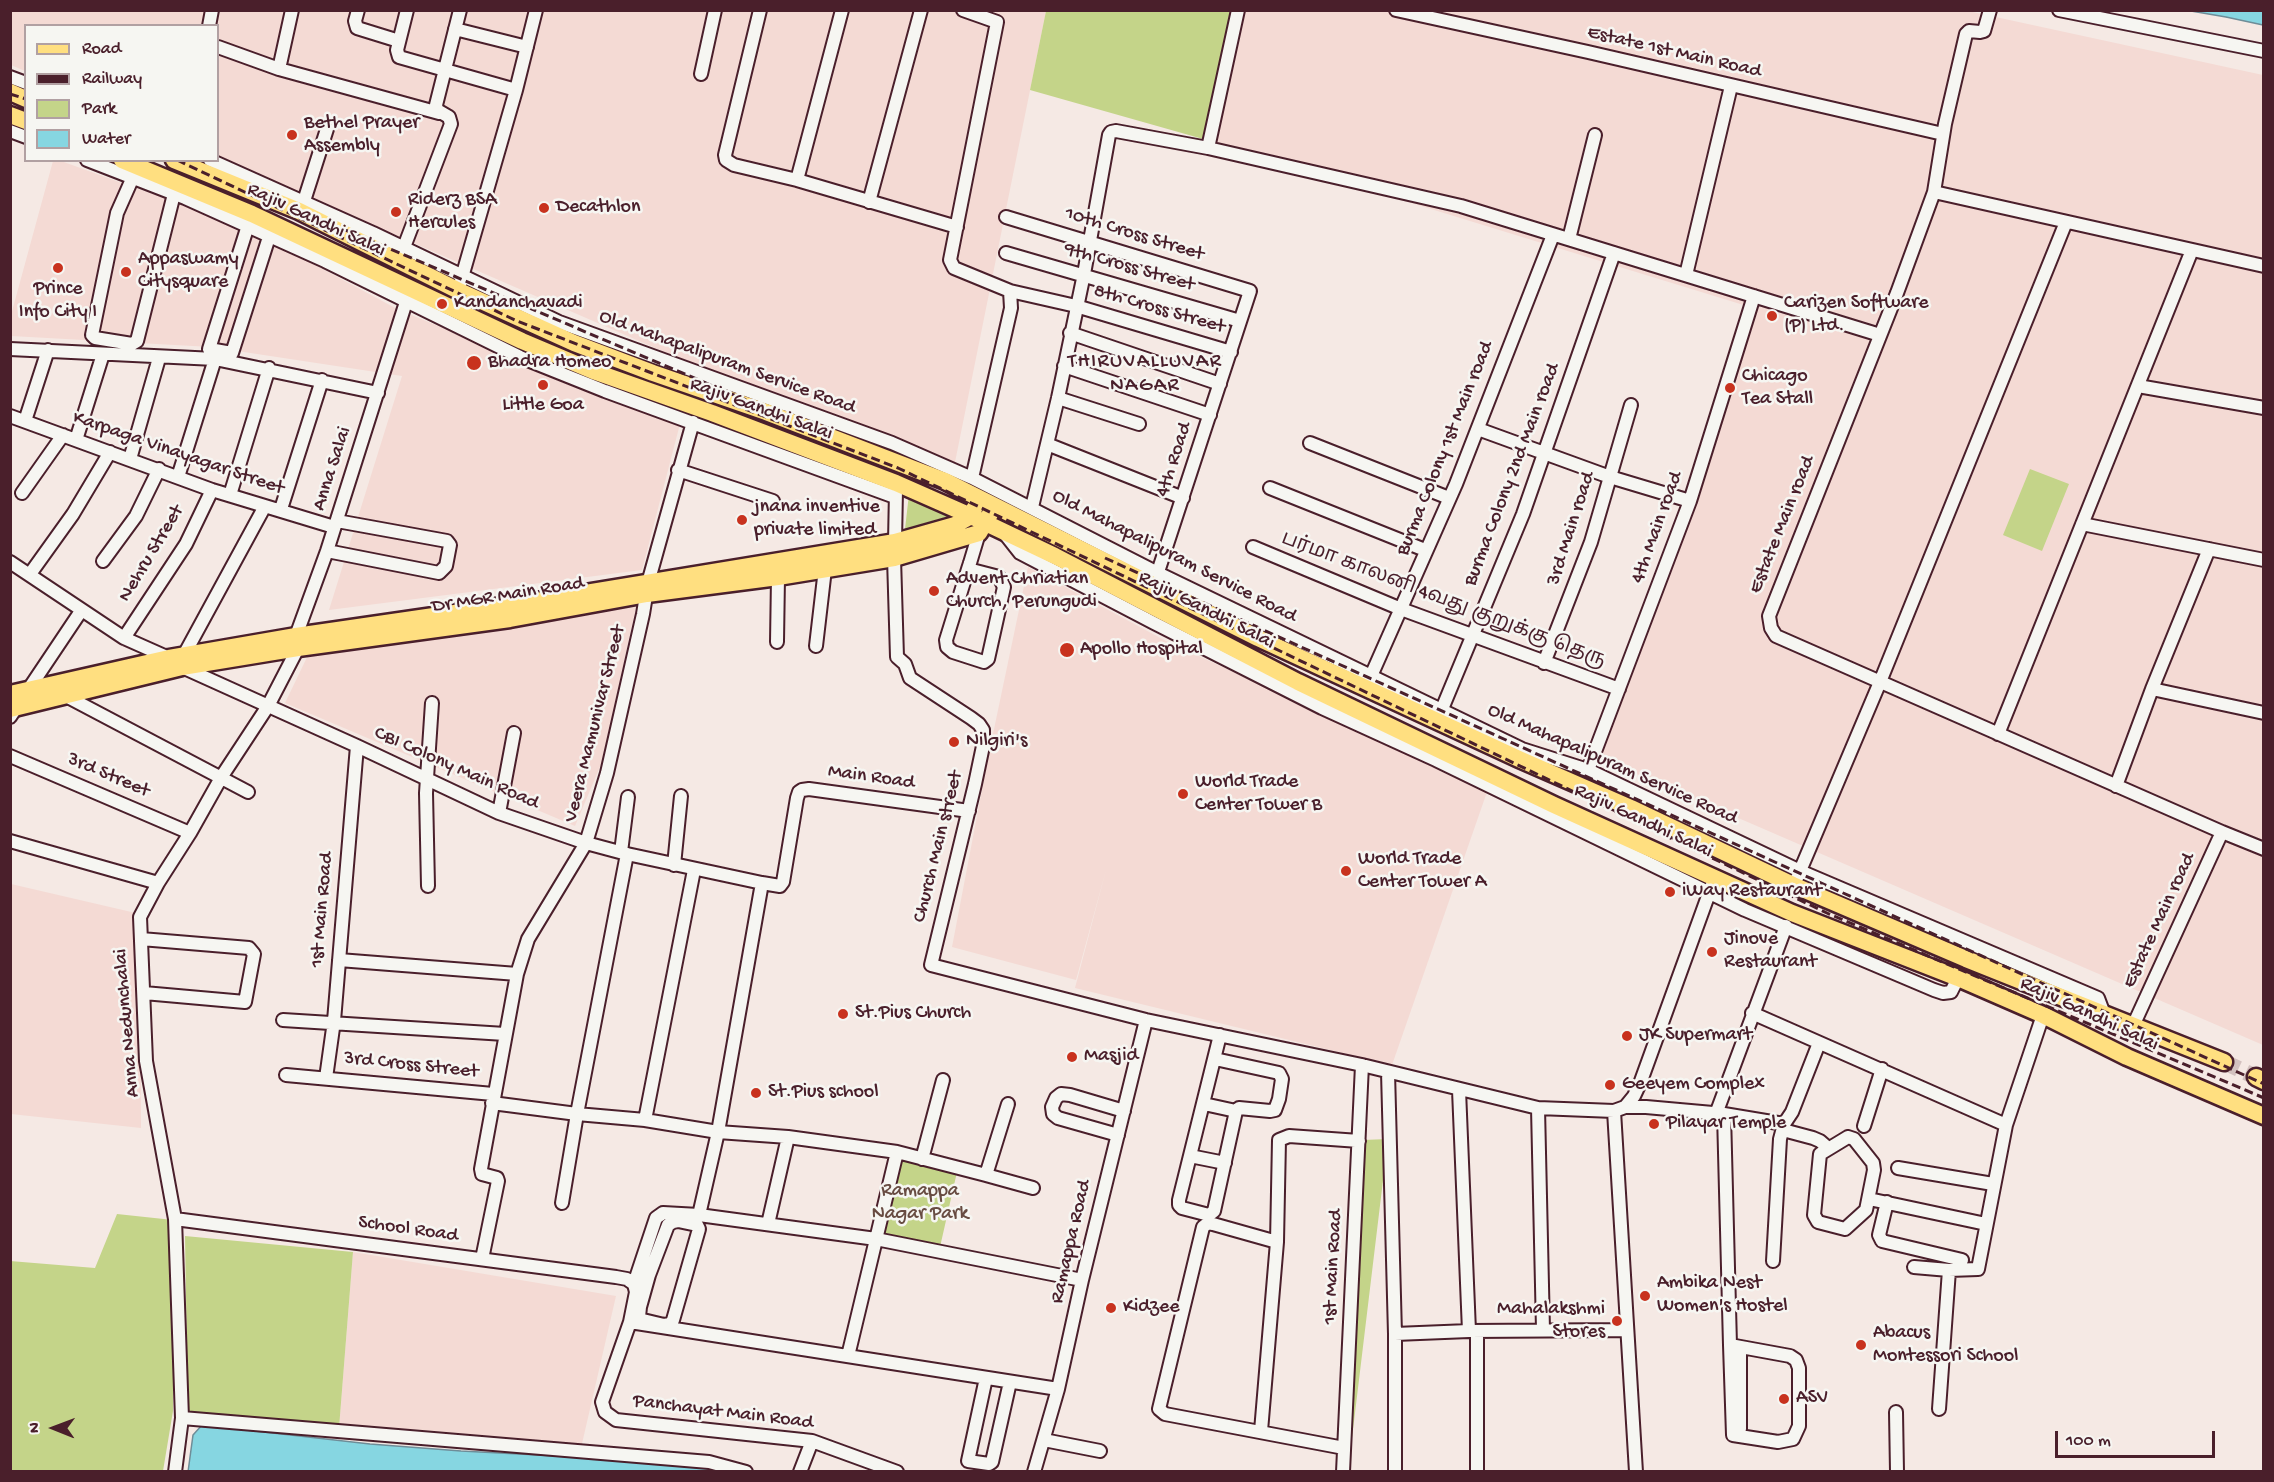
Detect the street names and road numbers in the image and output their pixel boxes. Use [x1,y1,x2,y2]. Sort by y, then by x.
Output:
street label: Estate 1st Main Road [1585,21,1763,85]
street label: Rajiv Gandhi Salai [243,178,389,264]
street label: 10th Cross Street [1062,202,1206,268]
street label: 9th Cross Street [1061,238,1197,298]
street label: 8th Cross Street [1090,280,1228,340]
street label: Old Mahapalipuram Service Road [596,305,858,421]
street label: Burma Colony 1st Main road [1392,338,1500,560]
street label: Burma Colony 2nd Main road [1459,360,1567,590]
street label: Rajiv Gandhi Salai [686,373,836,447]
street label: Karpaga Vinayagar Street [69,407,287,501]
street label: 4th Road [1152,420,1198,500]
street label: Anna Salai [308,424,358,514]
street label: Estate Main road [1744,453,1822,597]
street label: 3rd Main road [1542,469,1602,589]
street label: 4th Main road [1627,469,1689,587]
street label: Old Mahapalipuram Service Road [1048,485,1300,629]
street label: Nehru Street [114,501,190,607]
street label: பர்மா காலனி 4வது குறுக்கு தெரு [1277,528,1609,674]
street label: Rajiv Gandhi Salai [1134,566,1278,656]
street label: Dr MGR Main Road [430,572,586,620]
street label: Veera Mamunivar Street [560,623,632,825]
street label: Old Mahapalipuram Service Road [1483,699,1741,831]
street label: CBI Colony Main Road [370,722,542,816]
street label: 3rd Street [63,748,153,804]
street label: Main Road [826,760,916,796]
street label: Church Main street [909,769,969,925]
street label: Rajiv Gandhi Salai [1570,779,1716,865]
street label: Estate Main road [2118,850,2202,992]
street label: 1st Main Road [306,851,340,969]
street label: Anna Nedunchalai [110,948,146,1098]
street label: Rajiv Gandhi Salai [2016,972,2162,1058]
street label: 3rd Cross Street [343,1047,479,1085]
street label: Ramappa Road [1046,1178,1098,1306]
street label: 1st Main Road [1319,1209,1349,1325]
street label: School Road [357,1211,459,1249]
street label: Panchayat Main Road [632,1390,814,1436]

